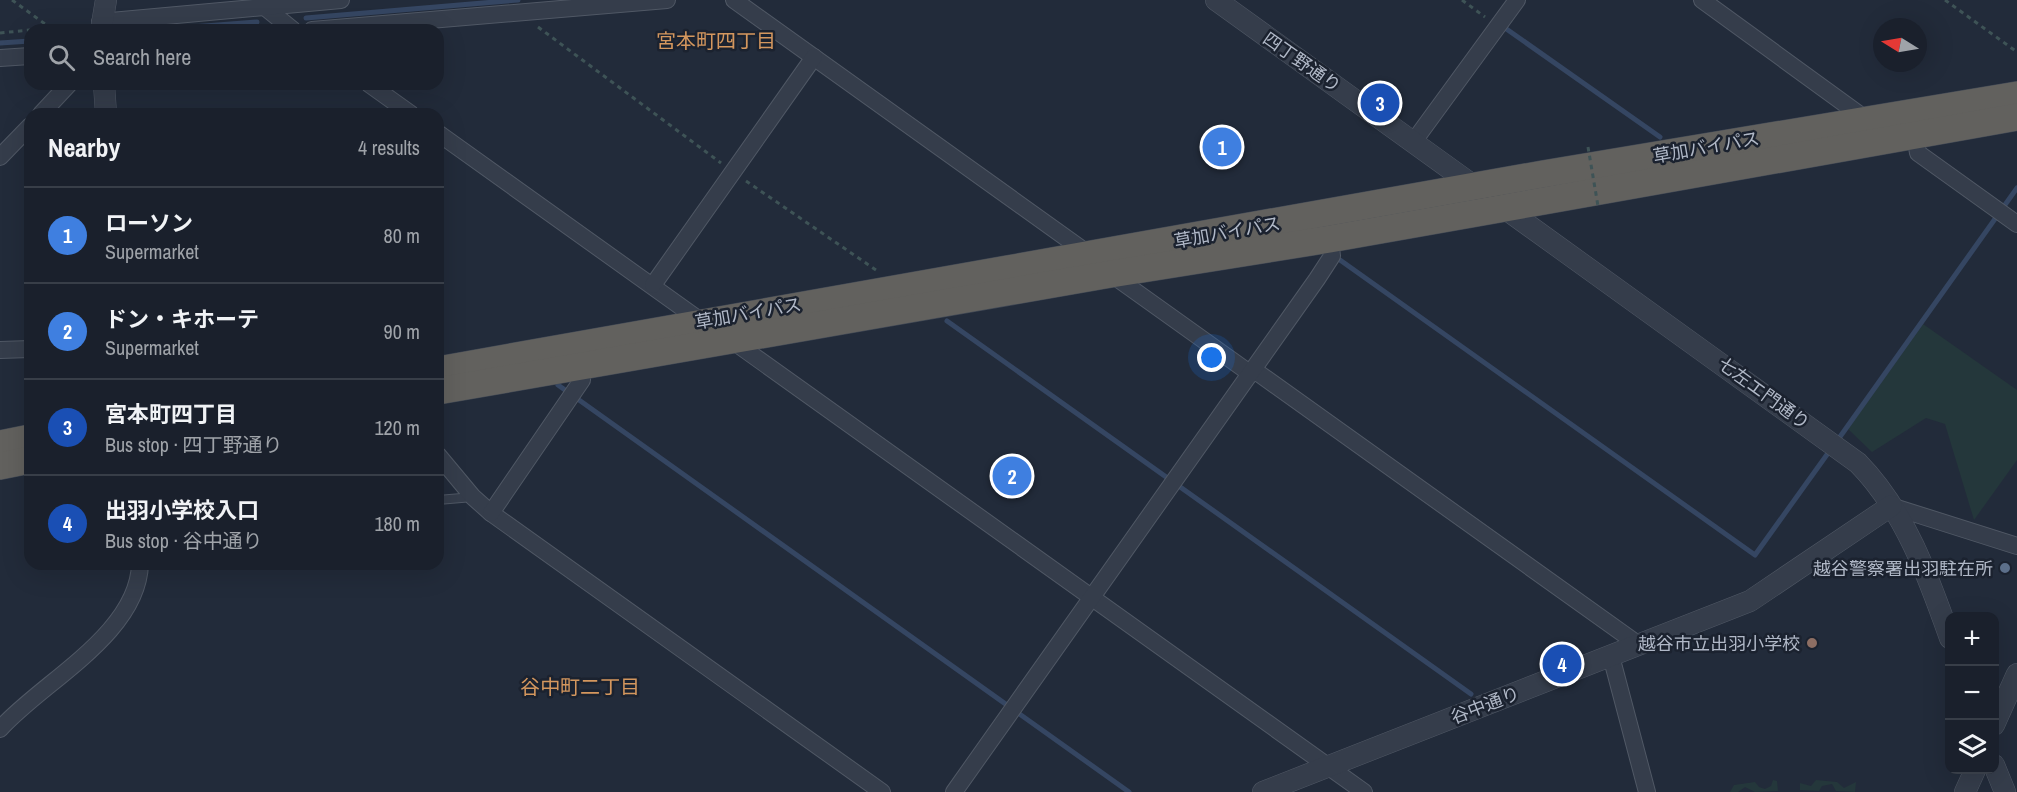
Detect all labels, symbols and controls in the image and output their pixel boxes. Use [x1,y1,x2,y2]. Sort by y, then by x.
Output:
north arrow [1873,18,1927,72]
search box [24,24,444,90]
street label: 四丁野通り [1258,26,1346,98]
district label: 宮本町四丁目 [656,27,776,54]
icon: search [45,41,78,74]
text: Search here [93,42,191,72]
pin: 3 [1360,80,1400,126]
pin: 1 [1202,124,1242,170]
street label: 草加バイパス [1651,125,1761,169]
text: Nearby [48,130,120,165]
text: 4 results [358,134,420,161]
text: ローソン [105,208,193,238]
street label: 草加バイパス [1172,210,1282,254]
text: 1 [63,222,72,249]
text: 80 m [384,222,420,249]
text: Supermarket [105,238,199,265]
street label: 草加バイパス [693,291,803,335]
text: ドン・キホーテ [105,304,259,334]
text: 2 [63,318,72,345]
text: 90 m [384,318,420,345]
text: Supermarket [105,334,199,361]
your location [1197,343,1226,372]
street label: 七左エ門通り [1713,351,1815,435]
text: 宮本町四丁目 [105,399,237,429]
text: 3 [63,414,72,441]
text: 120 m [374,414,420,441]
text: Bus stop · 四丁野通り [105,431,283,458]
pin: 2 [992,454,1032,498]
text: 出羽小学校入口 [105,495,259,525]
text: 4 [63,510,72,537]
text: 180 m [374,510,420,537]
text: Bus stop · 谷中通り [105,527,263,554]
place label: 越谷警察署出羽駐在所 [1813,556,1993,581]
marker: 越谷警察署出羽駐在所 [1998,561,2012,575]
map controls [1945,612,1999,774]
button: + [1945,612,1999,666]
place label: 越谷市立出羽小学校 [1638,631,1800,656]
marker: 越谷市立出羽小学校 [1805,636,1819,650]
pin: 4 [1542,642,1582,686]
button: − [1945,666,1999,720]
district label: 谷中町二丁目 [520,673,640,700]
street label: 谷中通り [1447,680,1523,730]
button: layers [1945,720,1999,774]

